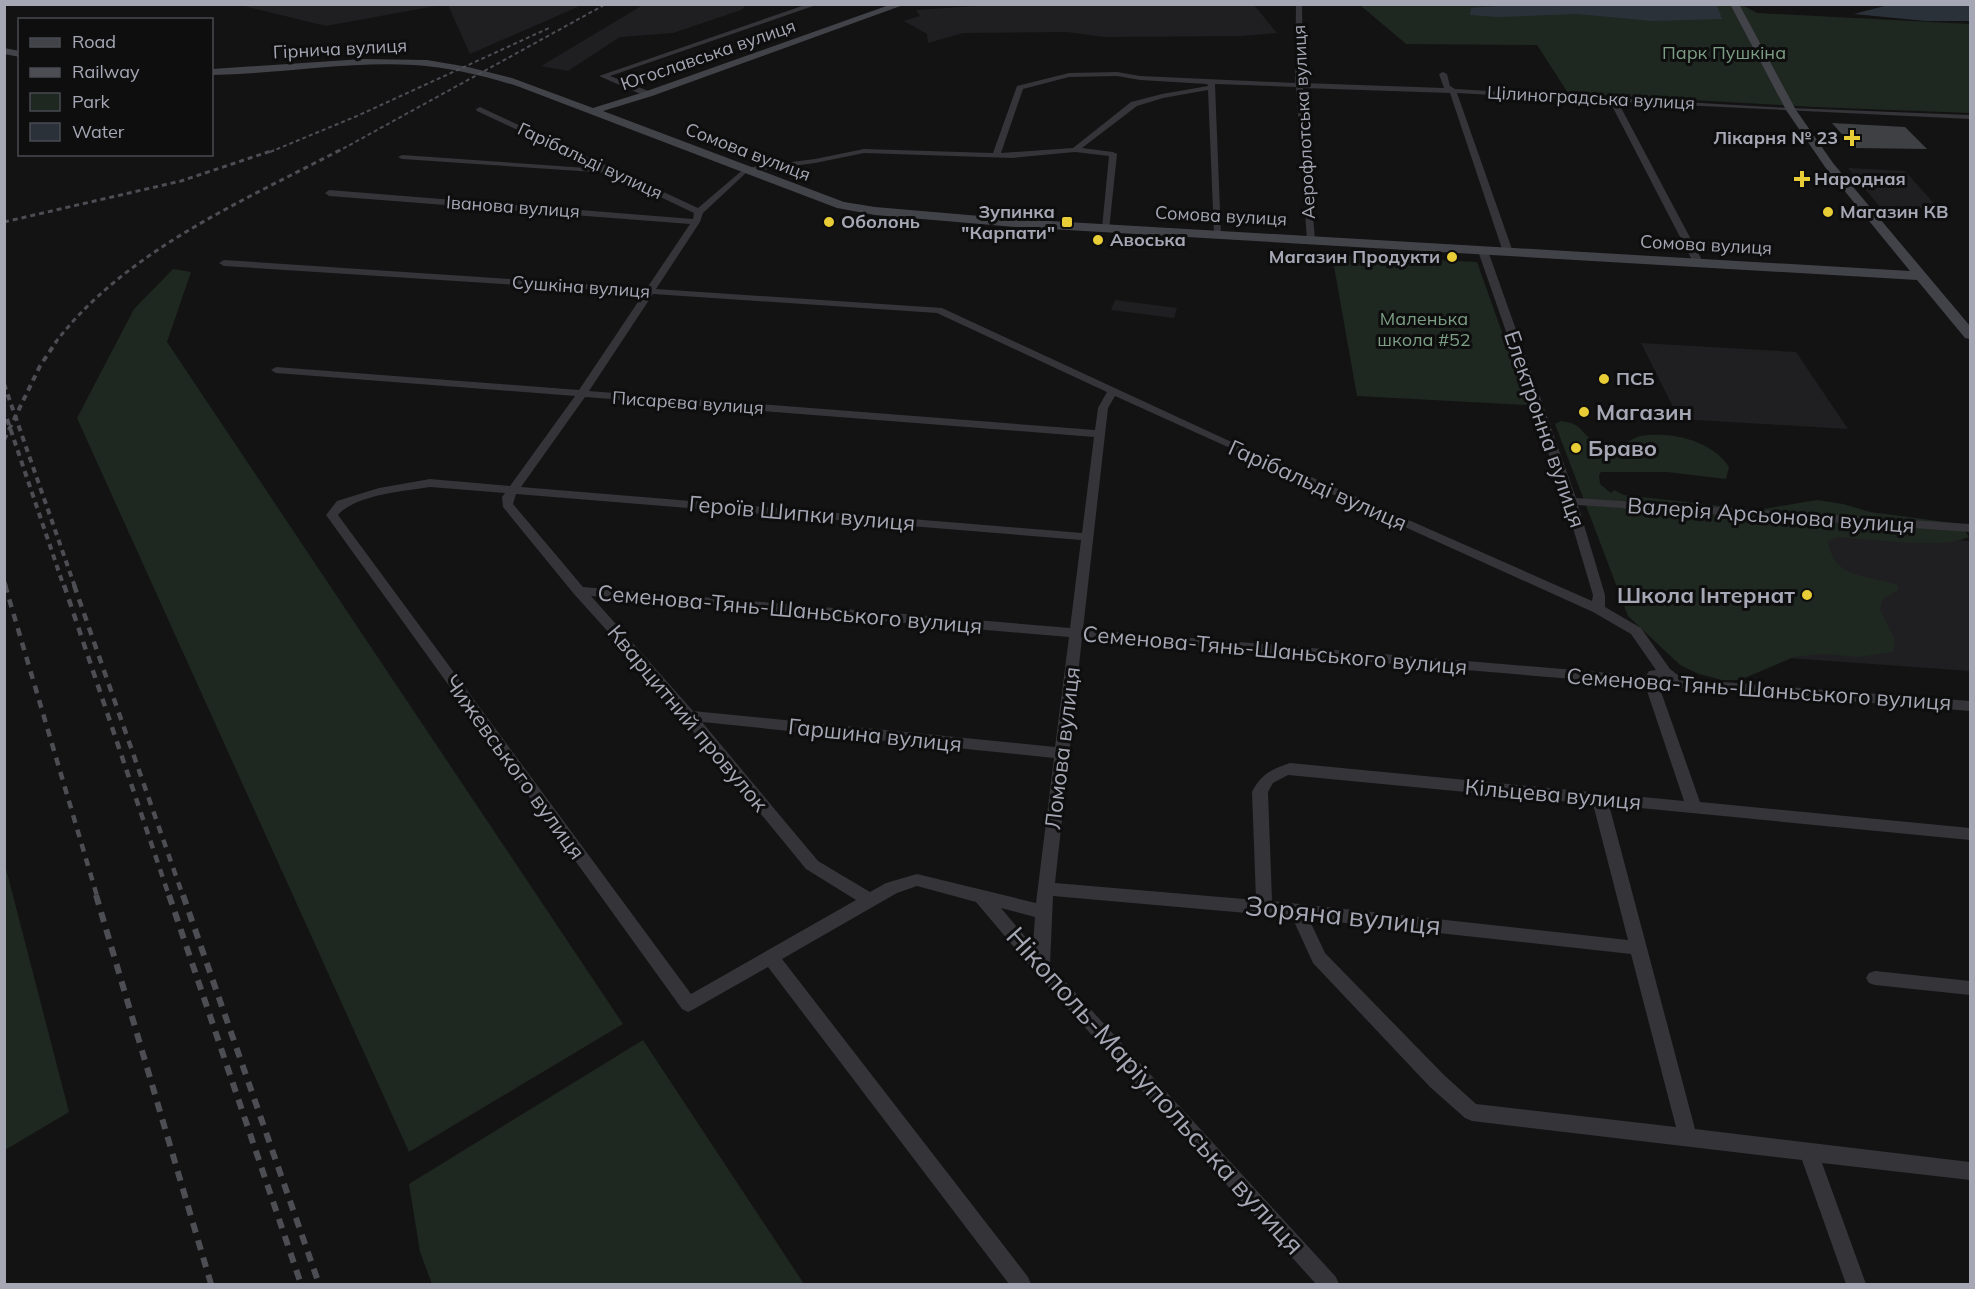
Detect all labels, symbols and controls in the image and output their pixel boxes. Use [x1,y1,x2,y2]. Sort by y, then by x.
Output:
street label: Югославська вулиця [617,14,798,95]
legend [18,18,213,156]
street label: Аерофлотська вулиця [1287,24,1320,220]
text: Road [72,30,116,53]
street label: Гірнича вулиця [272,34,408,63]
park label: Парк Пушкіна [1662,41,1786,64]
text: Railway [72,60,140,83]
street label: Цілиноградська вулиця [1487,81,1696,114]
text: Park [72,90,111,113]
street label: Гарібальді вулиця [514,117,666,204]
street label: Сомова вулиця [682,117,814,186]
text: Water [72,120,125,143]
place label: Лікарня № 23 [1713,126,1838,149]
marker: Лікарня № 23 [1843,129,1861,147]
place label: Народная [1814,167,1906,190]
marker: Народная [1795,172,1809,186]
street label: Іванова вулиця [445,190,581,223]
place label: Зупинка "Карпати" [961,200,1055,244]
place label: Магазин КВ [1840,200,1948,223]
street label: Сомова вулиця [1154,201,1288,230]
marker: Магазин КВ [1821,205,1835,219]
place label: Оболонь [841,210,920,233]
marker: Оболонь [822,215,836,229]
marker: Зупинка "Карпати" [1060,215,1074,229]
place label: Авоська [1110,228,1186,251]
street label: Сомова вулиця [1639,230,1773,259]
marker: Авоська [1091,233,1105,247]
place label: Магазин Продукти [1269,245,1440,268]
marker: Магазин Продукти [1445,250,1459,264]
street label: Сушкіна вулиця [511,270,651,303]
park label: Маленька школа #52 [1377,307,1471,351]
street label: Електронна вулиця [1498,327,1592,531]
place label: ПСБ [1616,367,1655,390]
marker: ПСБ [1597,372,1611,386]
street label: Писарєва вулиця [611,386,765,419]
place label: Магазин [1596,398,1692,426]
marker: Магазин [1577,405,1591,419]
street label: Гарібальді вулиця [1224,433,1412,537]
place label: Браво [1588,434,1657,462]
marker: Браво [1569,441,1583,455]
street label: Героїв Шипки вулиця [688,489,916,537]
street label: Валерія Арсьонова вулиця [1626,491,1916,539]
street label: Семенова-Тянь-Шаньського вулиця [597,578,983,640]
place label: Школа Інтернат [1617,581,1795,609]
marker: Школа Інтернат [1800,588,1814,602]
street label: Кварцитний провулок [602,619,775,817]
street label: Семенова-Тянь-Шаньського вулиця [1082,619,1468,681]
street label: Семенова-Тянь-Шаньського вулиця [1566,662,1952,716]
street label: Ломова вулиця [1038,665,1086,831]
street label: Чижевського вулиця [439,669,591,865]
street label: Гаршина вулиця [787,712,963,758]
street label: Кільцева вулиця [1464,772,1642,816]
street label: Зоряна вулиця [1244,888,1443,942]
street label: Нікополь-Маріупольська вулиця [999,919,1312,1261]

